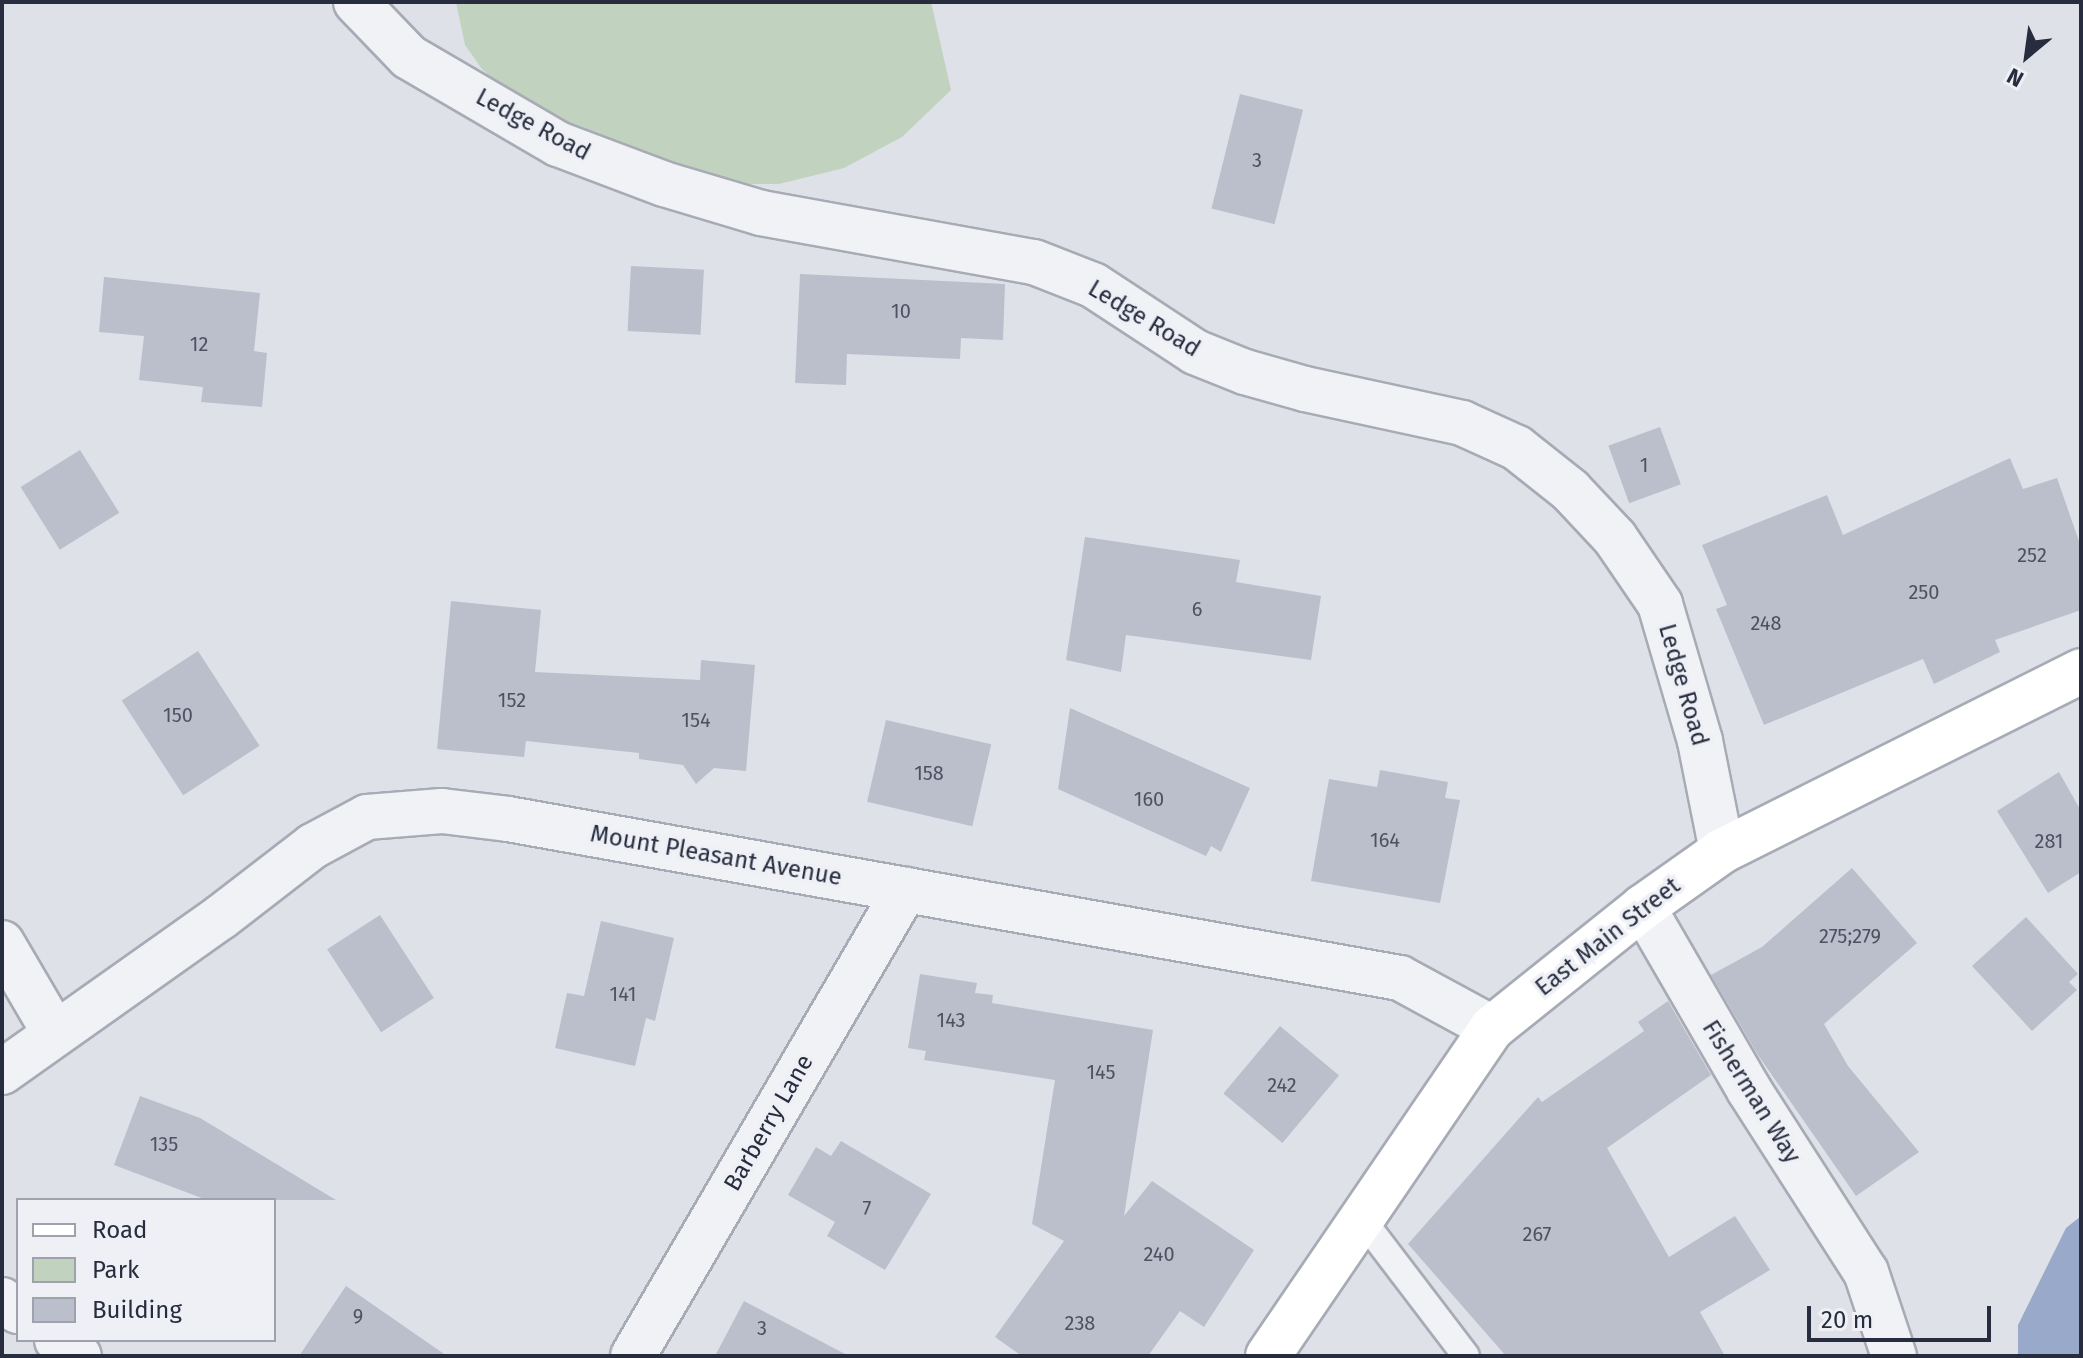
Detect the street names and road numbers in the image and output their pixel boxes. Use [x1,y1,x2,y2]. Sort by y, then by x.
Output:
street label: Ledge Road [471,83,595,167]
street label: Ledge Road [1083,274,1205,364]
street label: Ledge Road [1652,621,1714,749]
street label: Mount Pleasant Avenue [588,820,844,892]
street label: East Main Street [1530,872,1686,1002]
street label: Fisherman Way [1696,1015,1806,1169]
street label: Barberry Lane [718,1050,820,1196]

